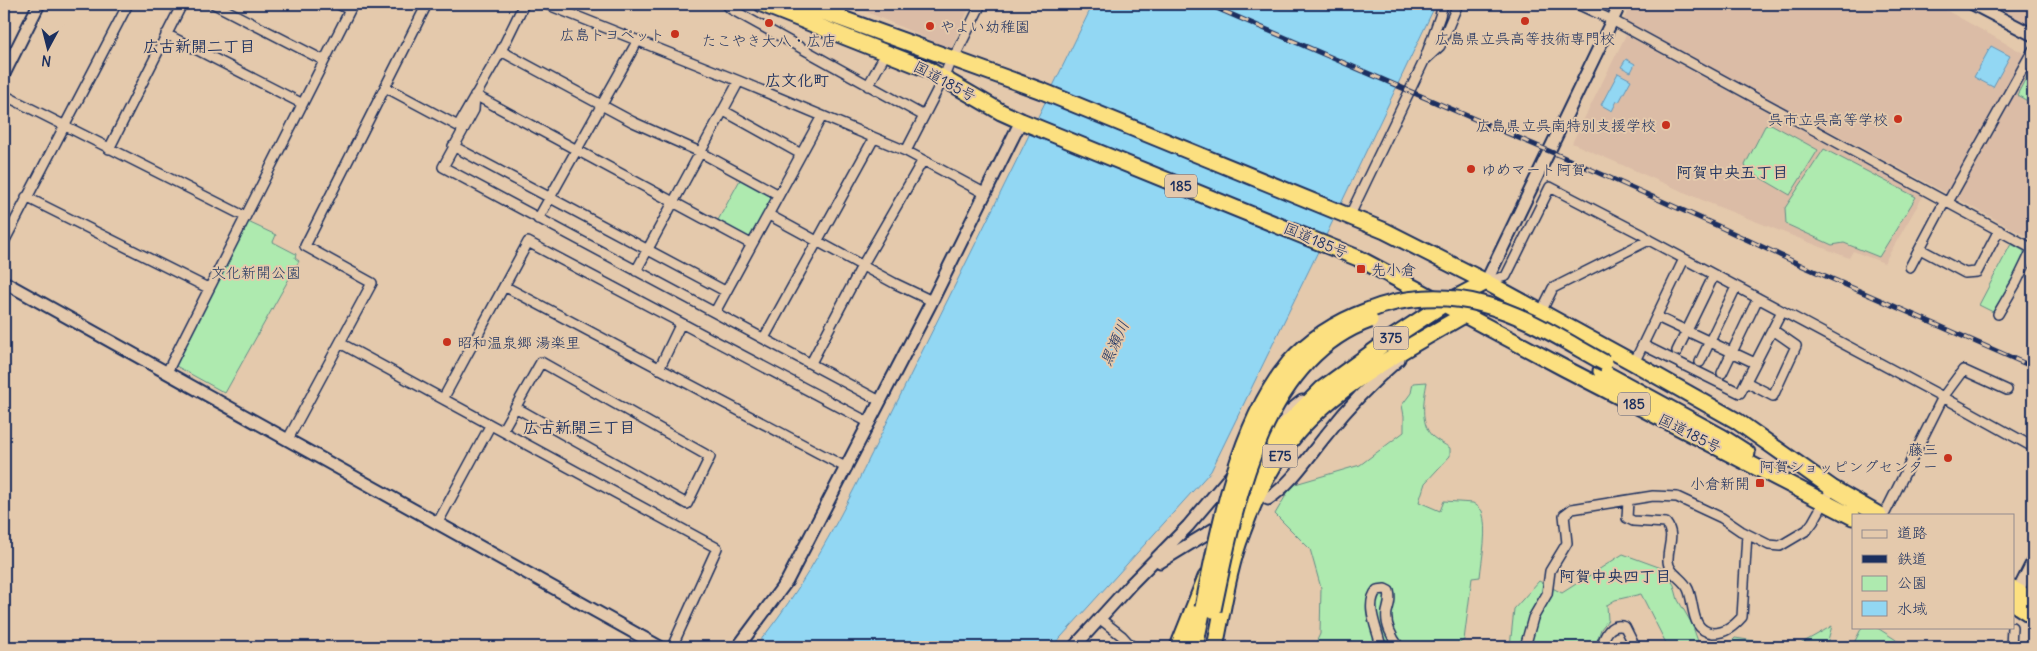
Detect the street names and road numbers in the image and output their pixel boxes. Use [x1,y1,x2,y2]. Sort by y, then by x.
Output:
street label: 国道185号 [910,57,980,105]
road number: 185 [1165,175,1197,198]
street label: 国道185号 [1281,218,1351,262]
road number: 375 [1374,326,1408,349]
road number: 185 [1618,392,1650,416]
street label: 国道185号 [1655,409,1725,457]
road number: E75 [1262,444,1298,468]

